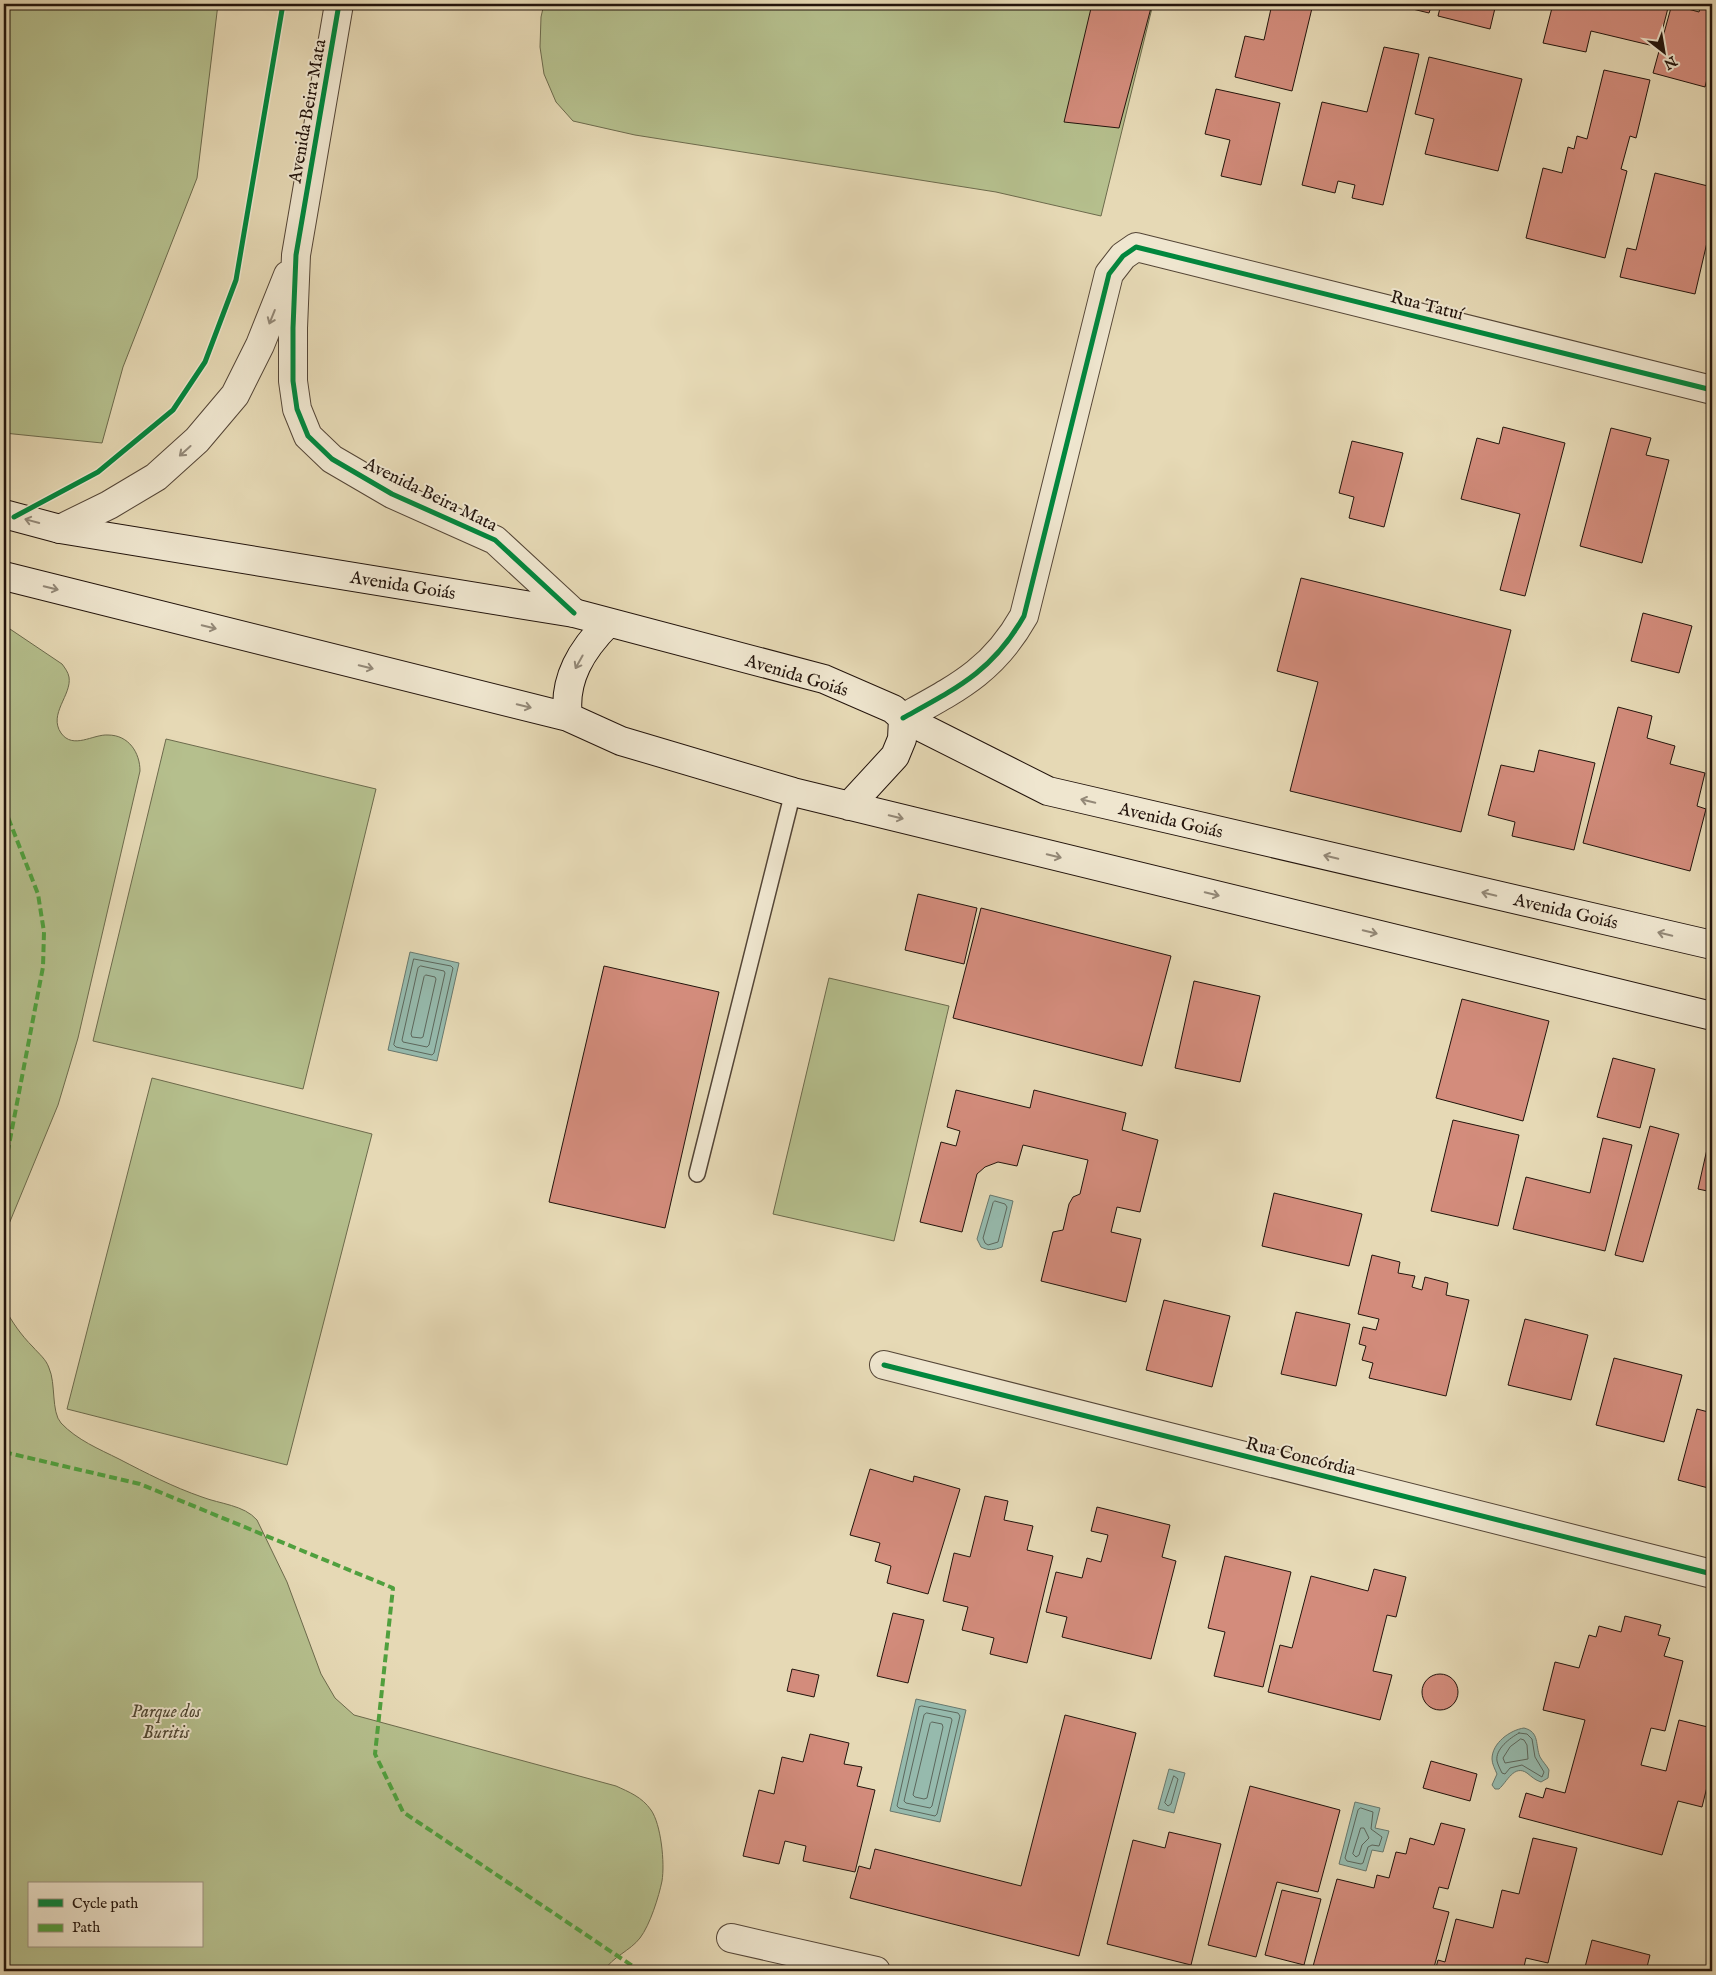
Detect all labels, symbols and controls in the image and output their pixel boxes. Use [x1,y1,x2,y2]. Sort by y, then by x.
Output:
north arrow [1638,28,1688,78]
street label: Avenida Beira Mata [284,37,332,186]
text: N [1660,51,1681,73]
street label: Rua Tatuí [1388,286,1467,327]
one-way arrow [267,309,276,324]
one-way arrow [178,446,191,457]
street label: Avenida Beira Mata [359,453,501,538]
one-way arrow [24,516,40,526]
street label: Avenida Goiás [347,567,457,606]
one-way arrow [43,584,59,593]
one-way arrow [200,623,216,632]
street label: Avenida Goiás [741,650,851,703]
one-way arrow [573,654,583,668]
one-way arrow [358,663,374,672]
one-way arrow [516,702,532,711]
one-way arrow [1080,796,1096,805]
street label: Avenida Goiás [1115,798,1225,845]
one-way arrow [888,813,904,822]
one-way arrow [1046,851,1062,861]
one-way arrow [1324,852,1340,861]
one-way arrow [1482,889,1498,898]
street label: Avenida Goiás [1510,889,1620,936]
one-way arrow [1204,890,1220,899]
one-way arrow [1361,928,1377,937]
one-way arrow [1657,929,1673,938]
street label: Rua Concórdia [1243,1433,1358,1482]
park label: Parque dos Buritis [131,1701,202,1745]
legend [28,1882,202,1948]
text: Cycle path [72,1894,138,1913]
text: Path [72,1918,100,1937]

